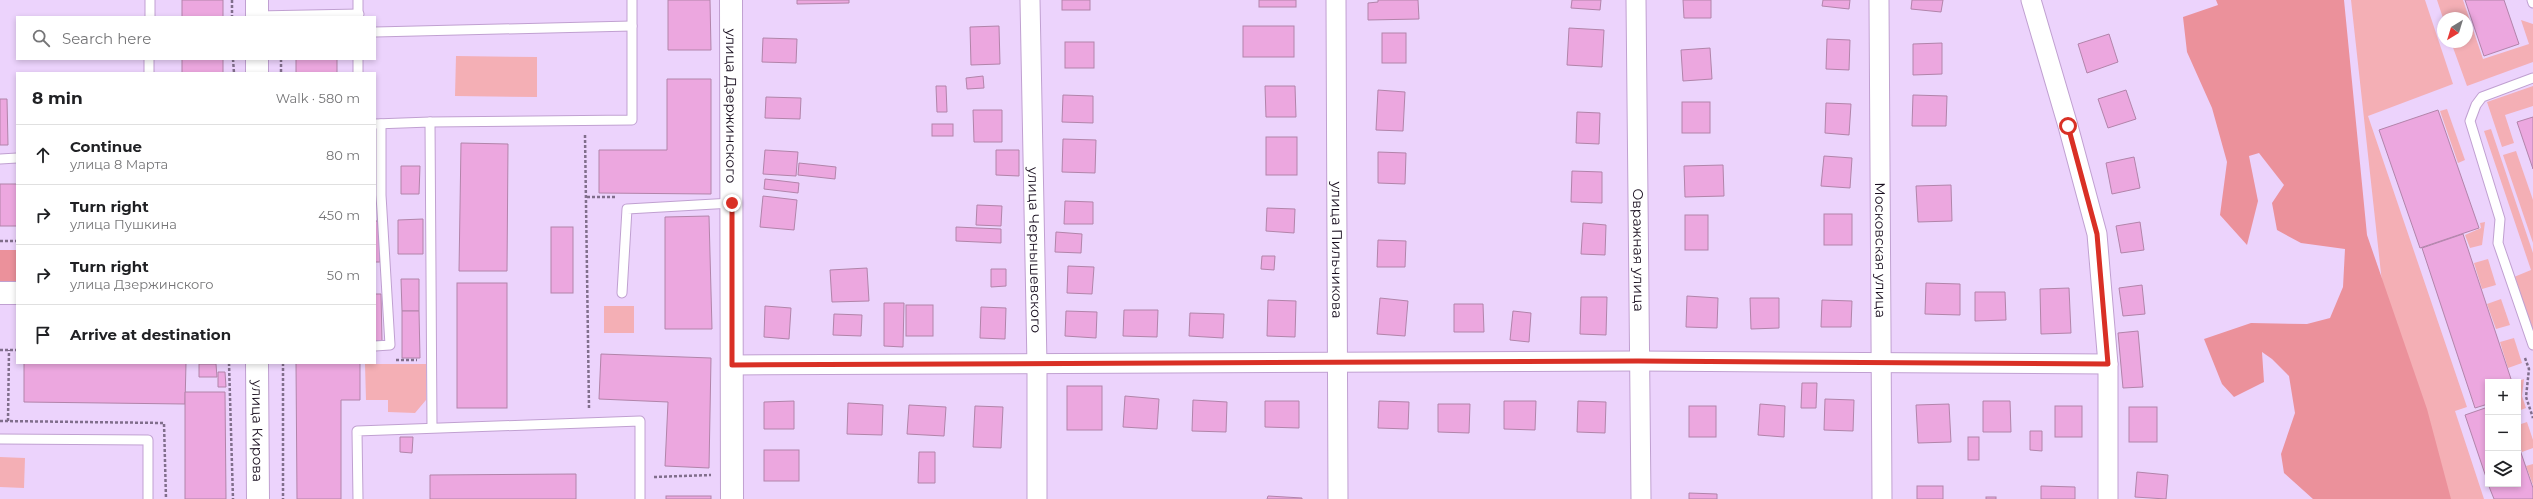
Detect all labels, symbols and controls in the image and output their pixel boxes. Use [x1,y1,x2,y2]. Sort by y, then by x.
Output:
north arrow [2437,12,2473,48]
search box [16,16,376,60]
icon: search [30,27,52,49]
street label: улица Дзержинского [722,28,740,183]
text: Search here [62,29,151,48]
text: 8 min [32,88,83,108]
text: Walk · 580 m [276,90,360,106]
route start [2059,117,2077,135]
text: Continue [70,137,142,156]
icon: ahead [32,144,54,166]
text: 80 m [326,147,360,163]
text: улица 8 Марта [70,156,168,172]
street label: улица Чернышевского [1024,166,1045,333]
street label: улица Пильчикова [1328,181,1346,318]
street label: Московская улица [1871,182,1890,318]
street label: Овражная улица [1629,188,1648,312]
route end [723,194,741,212]
text: Turn right [70,197,149,216]
icon: right [32,204,54,226]
text: 450 m [318,207,360,223]
text: улица Пушкина [70,216,177,232]
text: Turn right [70,257,149,276]
icon: right [32,264,54,286]
text: 50 m [327,267,360,283]
text: улица Дзержинского [70,276,214,292]
icon: arrive [32,324,54,346]
text: Arrive at destination [70,325,231,344]
street label: улица Кирова [248,379,267,482]
map controls [2485,379,2521,487]
button: + [2485,379,2521,415]
button: − [2485,415,2521,451]
button: layers [2485,451,2521,487]

